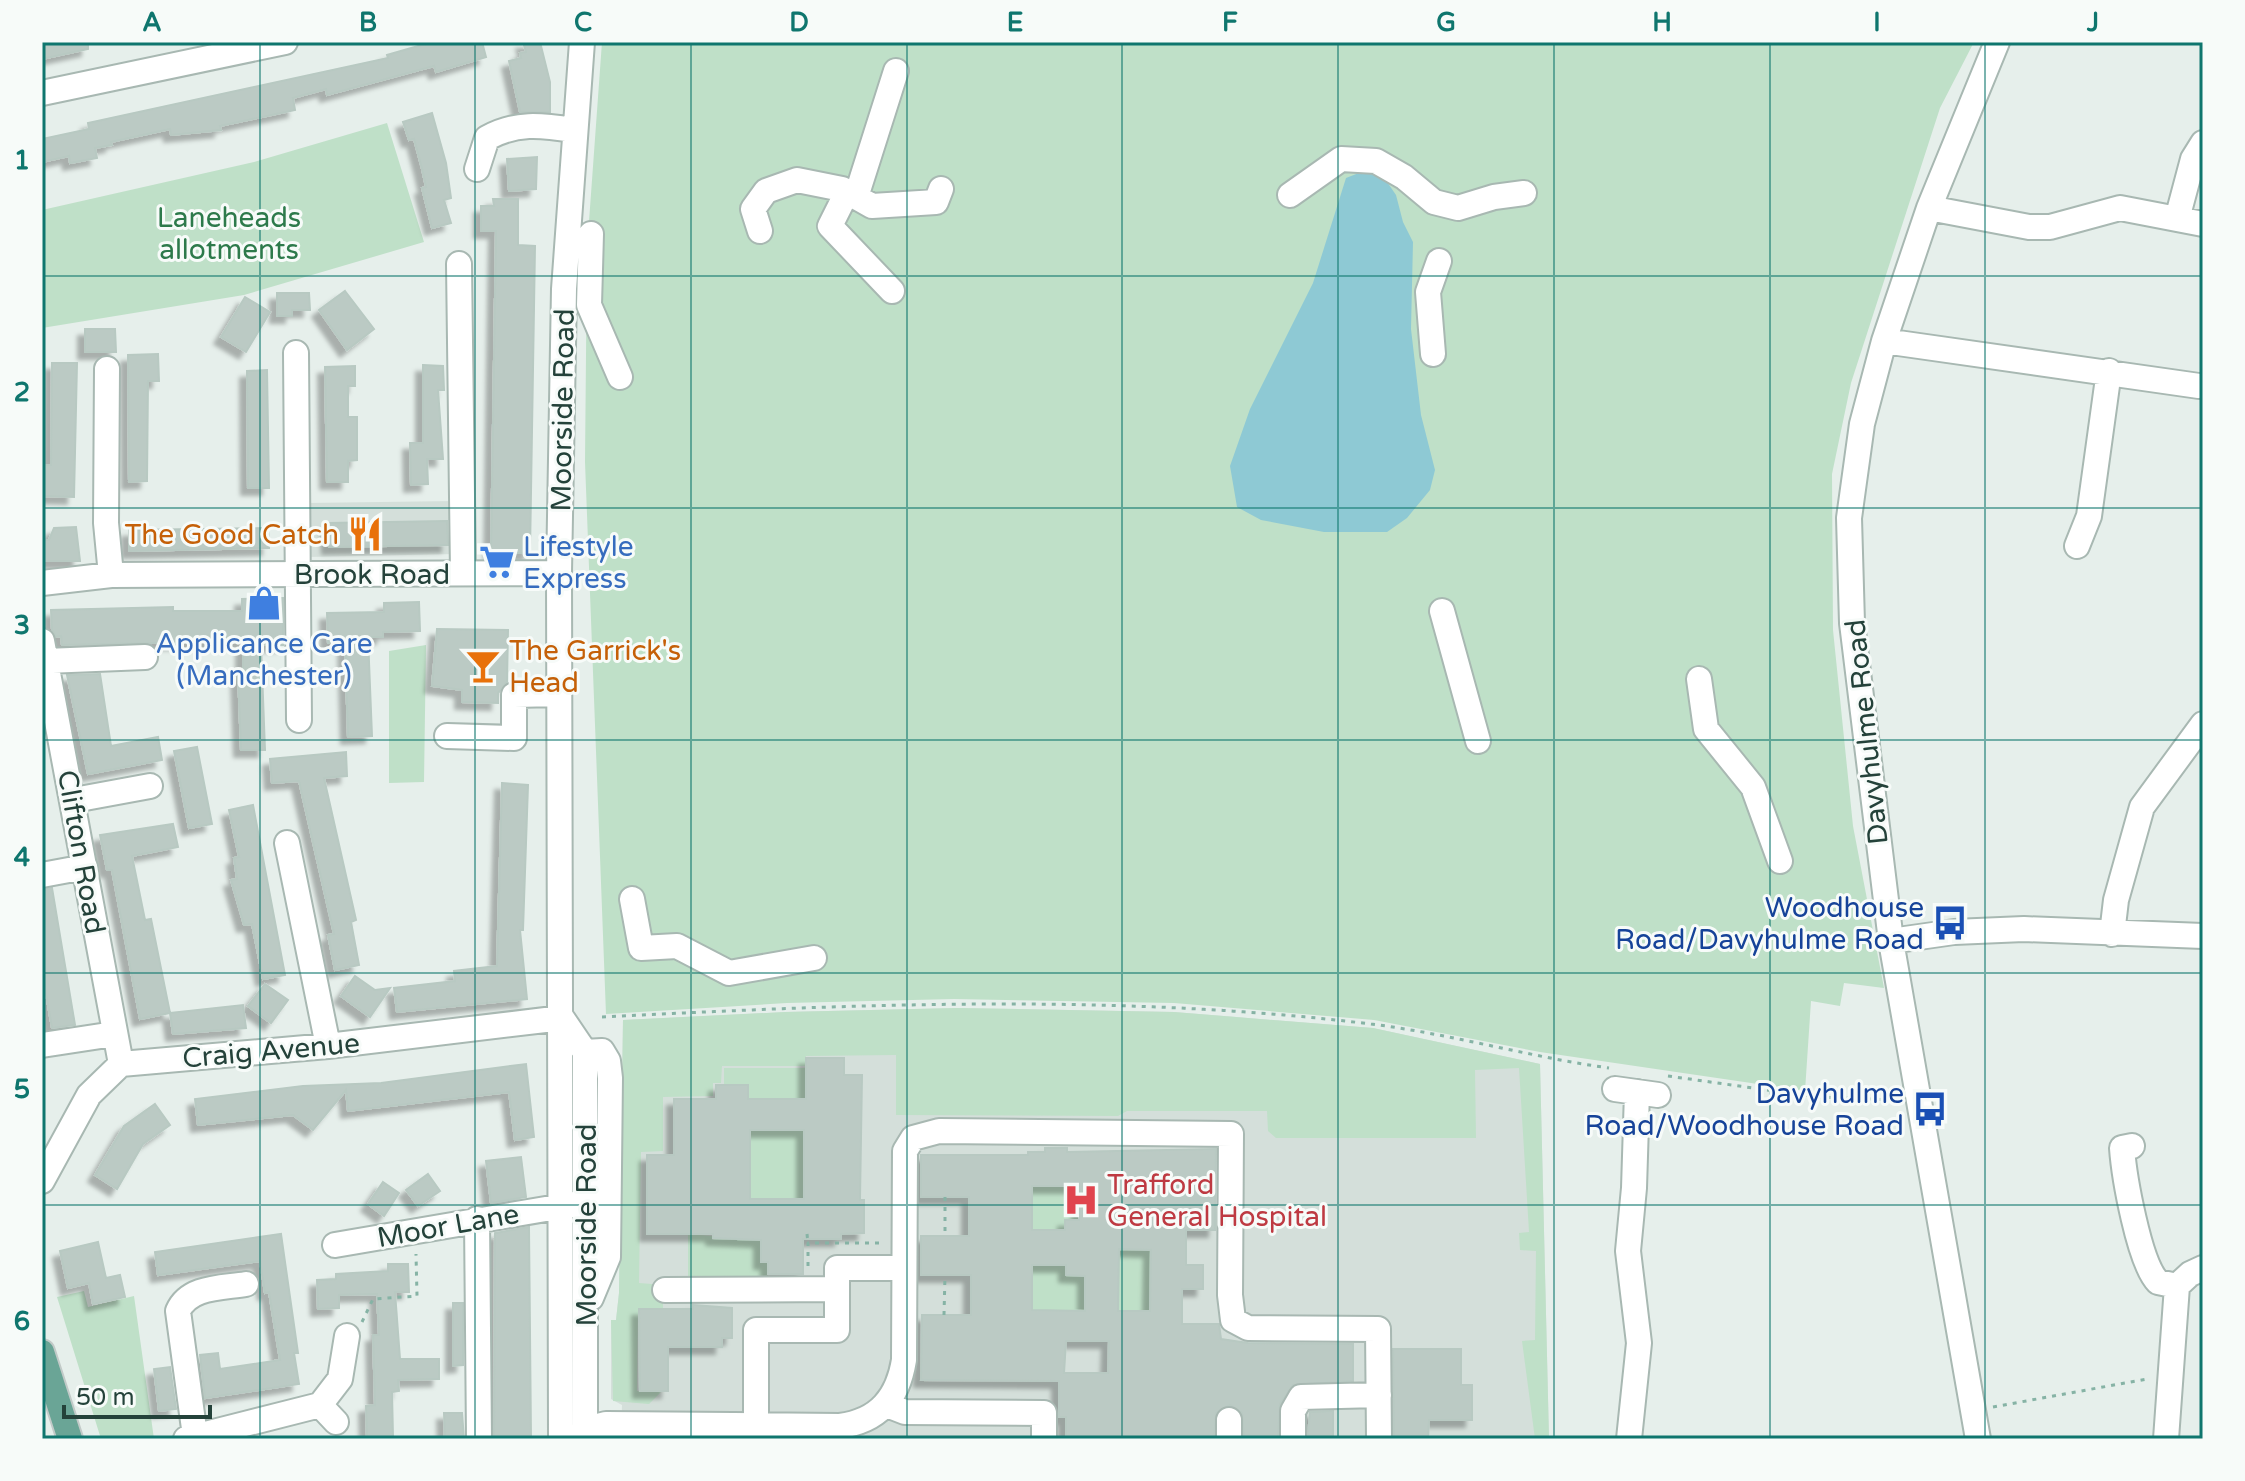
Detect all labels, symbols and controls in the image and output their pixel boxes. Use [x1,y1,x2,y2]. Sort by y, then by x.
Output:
text: A [142,7,162,38]
text: B [359,7,377,38]
text: C [574,7,592,38]
text: D [789,7,809,38]
text: E [1007,7,1023,38]
text: F [1222,7,1238,38]
text: G [1436,7,1456,38]
text: H [1652,7,1672,38]
text: I [1873,7,1881,38]
text: J [2086,7,2099,38]
text: 1 [14,145,30,176]
park label: Laneheads allotments [157,201,301,267]
street label: Moorside Road [544,308,582,512]
text: 2 [14,377,30,408]
restaurant icon: The Good Catch [346,515,384,553]
place label: The Good Catch [124,518,339,552]
place label: Lifestyle Express [523,530,634,596]
supermarket icon: Lifestyle Express [478,543,516,581]
street label: Brook Road [294,558,450,592]
shop icon: Applicance Care (Manchester) [245,584,283,622]
text: 3 [14,610,30,641]
street label: Davyhulme Road [1838,618,1896,846]
place label: Applicance Care (Manchester) [155,627,373,693]
place label: The Garrick's Head [509,634,681,700]
bar icon: The Garrick's Head [464,647,502,685]
street label: Clifton Road [50,767,112,937]
text: 4 [14,842,30,873]
place label: Woodhouse Road/Davyhulme Road [1615,891,1924,957]
bus stop icon: Woodhouse Road/Davyhulme Road [1931,904,1969,942]
street label: Craig Avenue [181,1026,361,1076]
text: 5 [14,1074,30,1105]
place label: Davyhulme Road/Woodhouse Road [1584,1077,1904,1143]
bus stop icon: Davyhulme Road/Woodhouse Road [1911,1090,1949,1128]
street label: Moorside Road [570,1123,604,1327]
place label: Trafford General Hospital [1107,1168,1327,1234]
hospital icon: Trafford General Hospital [1062,1181,1100,1219]
street label: Moor Lane [375,1197,522,1255]
text: 6 [14,1306,30,1337]
scale bar [64,1369,210,1419]
text: 50 m [76,1383,134,1412]

